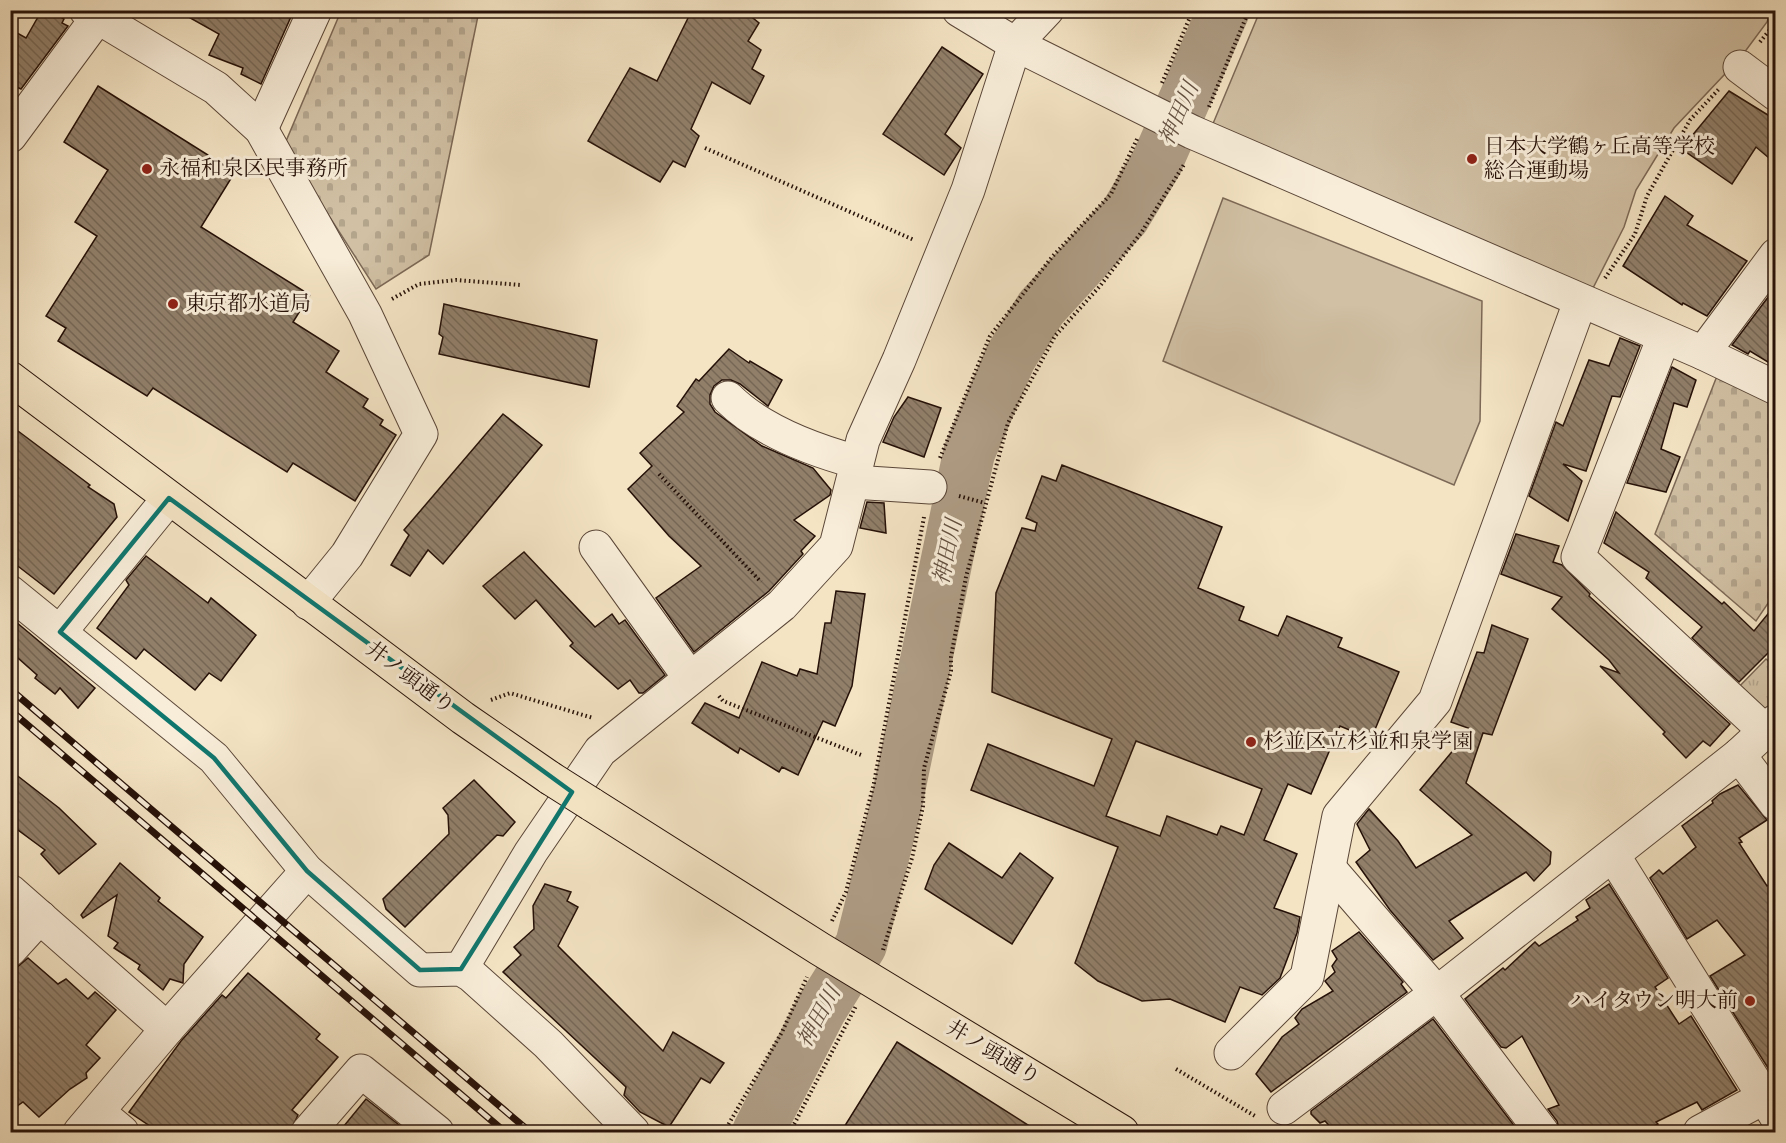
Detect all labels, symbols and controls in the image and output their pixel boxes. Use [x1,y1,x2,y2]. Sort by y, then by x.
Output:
water label: 神田川 [1153,77,1206,150]
place label: 日本大学鶴ヶ丘高等学校 総合運動場 [1484,134,1715,184]
marker: 日本大学鶴ヶ丘高等学校 総合運動場 [1465,152,1479,166]
place label: 永福和泉区民事務所 [159,156,348,182]
marker: 永福和泉区民事務所 [140,162,154,176]
place label: 東京都水道局 [185,291,311,317]
marker: 東京都水道局 [166,297,180,311]
water label: 神田川 [928,515,968,587]
street label: 井ノ頭通り [360,636,460,720]
place label: 杉並区立杉並和泉学園 [1263,729,1473,755]
marker: 杉並区立杉並和泉学園 [1244,735,1258,749]
water label: 神田川 [791,980,848,1052]
place label: ハイタウン明大前 [1570,988,1738,1014]
marker: ハイタウン明大前 [1743,994,1757,1008]
street label: 井ノ頭通り [941,1015,1045,1091]

